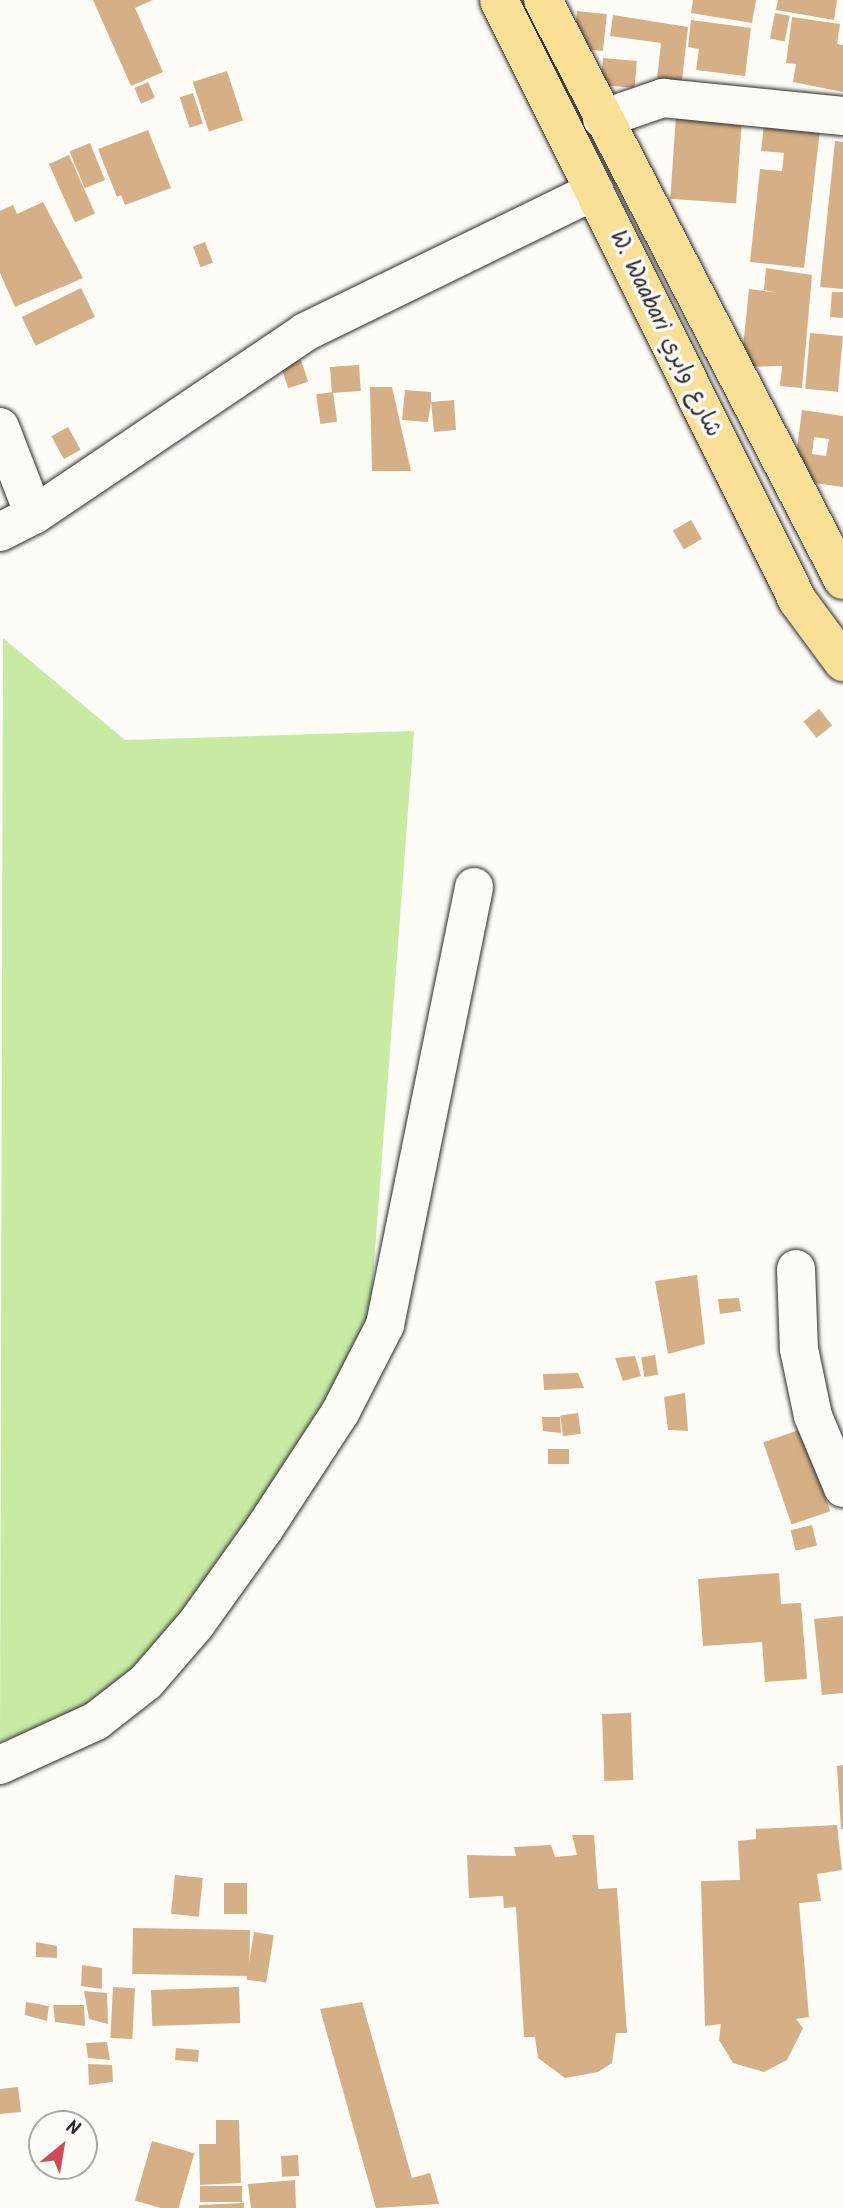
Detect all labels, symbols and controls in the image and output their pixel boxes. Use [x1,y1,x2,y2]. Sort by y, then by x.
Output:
street label: W. Waabari شارع وابري [603,226,727,442]
north arrow [28,2110,98,2180]
text: N [60,2113,85,2145]

